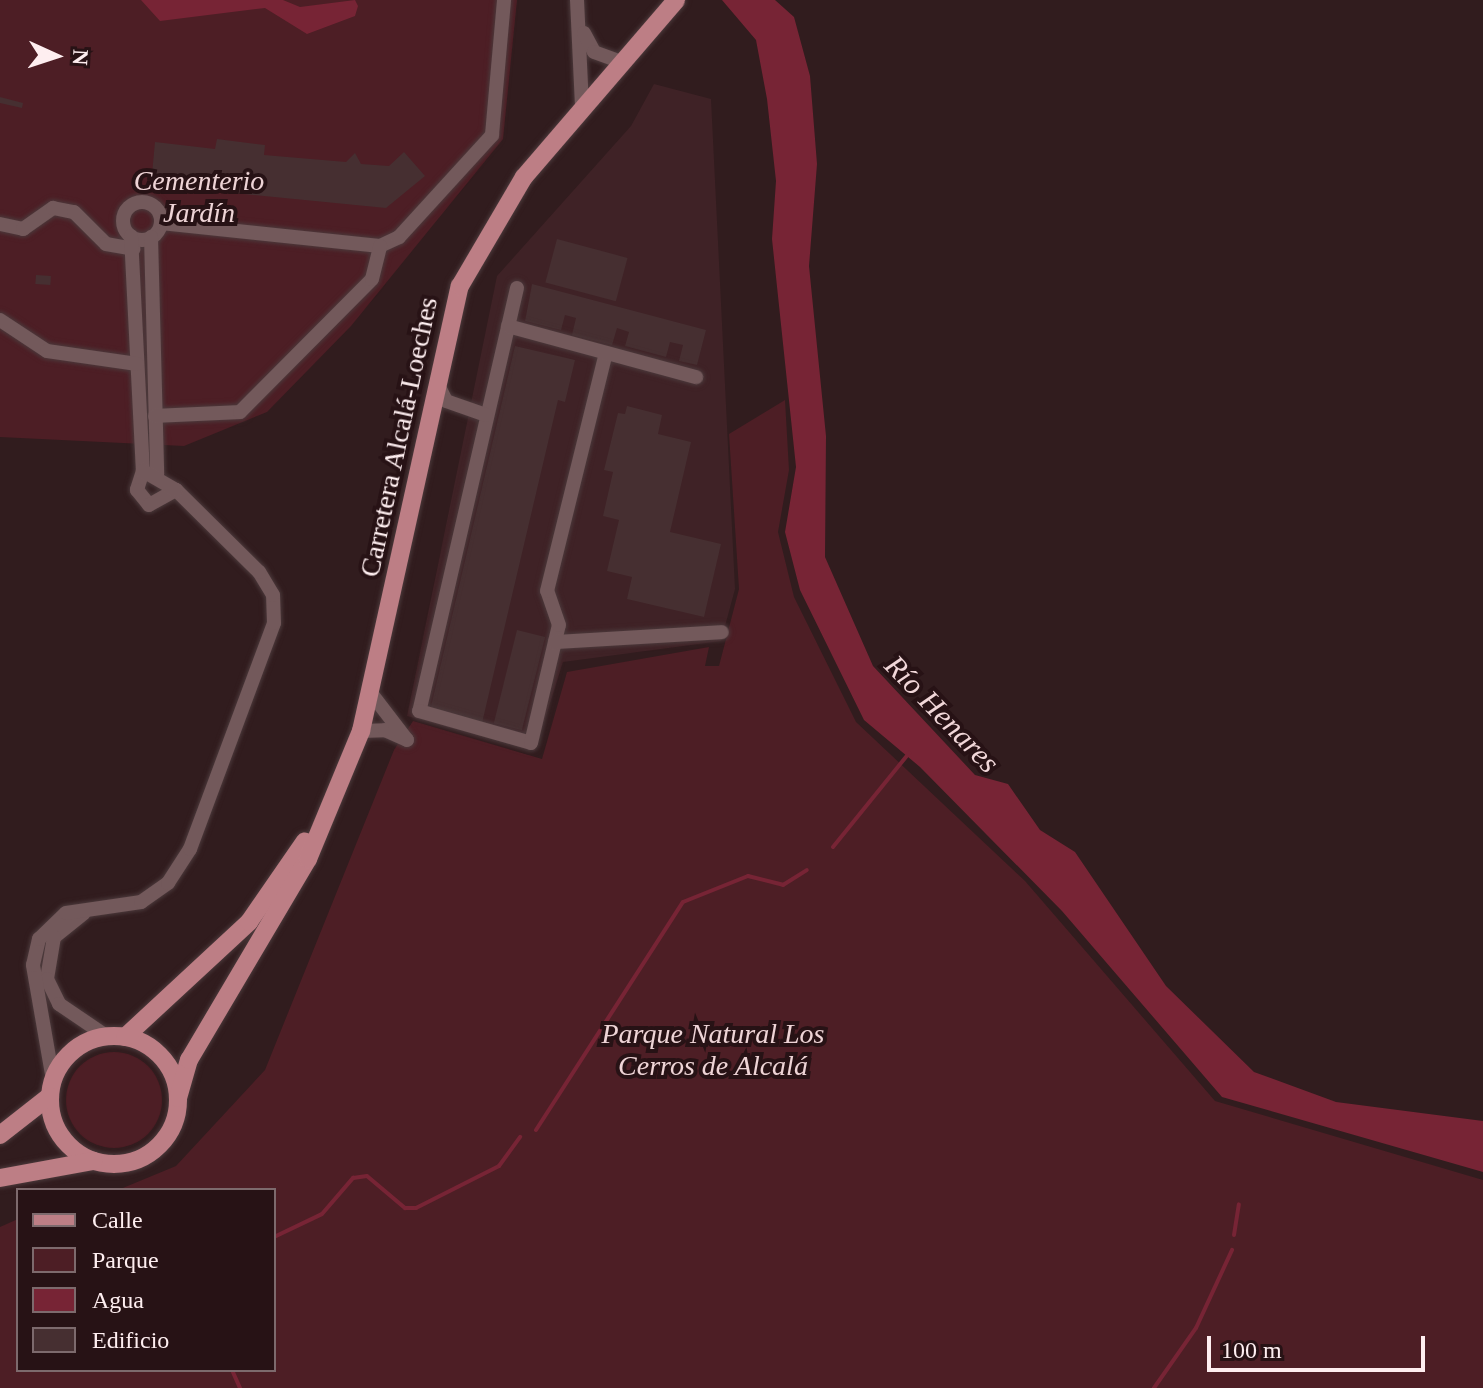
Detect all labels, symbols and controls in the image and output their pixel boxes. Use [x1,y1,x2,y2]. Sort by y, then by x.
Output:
north arrow [16,16,96,96]
text: N [68,49,93,66]
park label: Cementerio Jardín [134,164,264,230]
street label: Carretera Alcalá-Loeches [353,293,445,581]
water label: Río Henares [877,648,1007,780]
park label: Parque Natural Los Cerros de Alcalá [602,1017,824,1083]
legend [16,1188,276,1372]
text: Calle [92,1207,143,1233]
text: Parque [92,1247,159,1273]
text: Agua [92,1287,144,1313]
scale bar [1211,1320,1429,1370]
text: Edificio [92,1327,169,1353]
text: 100 m [1221,1337,1282,1363]

